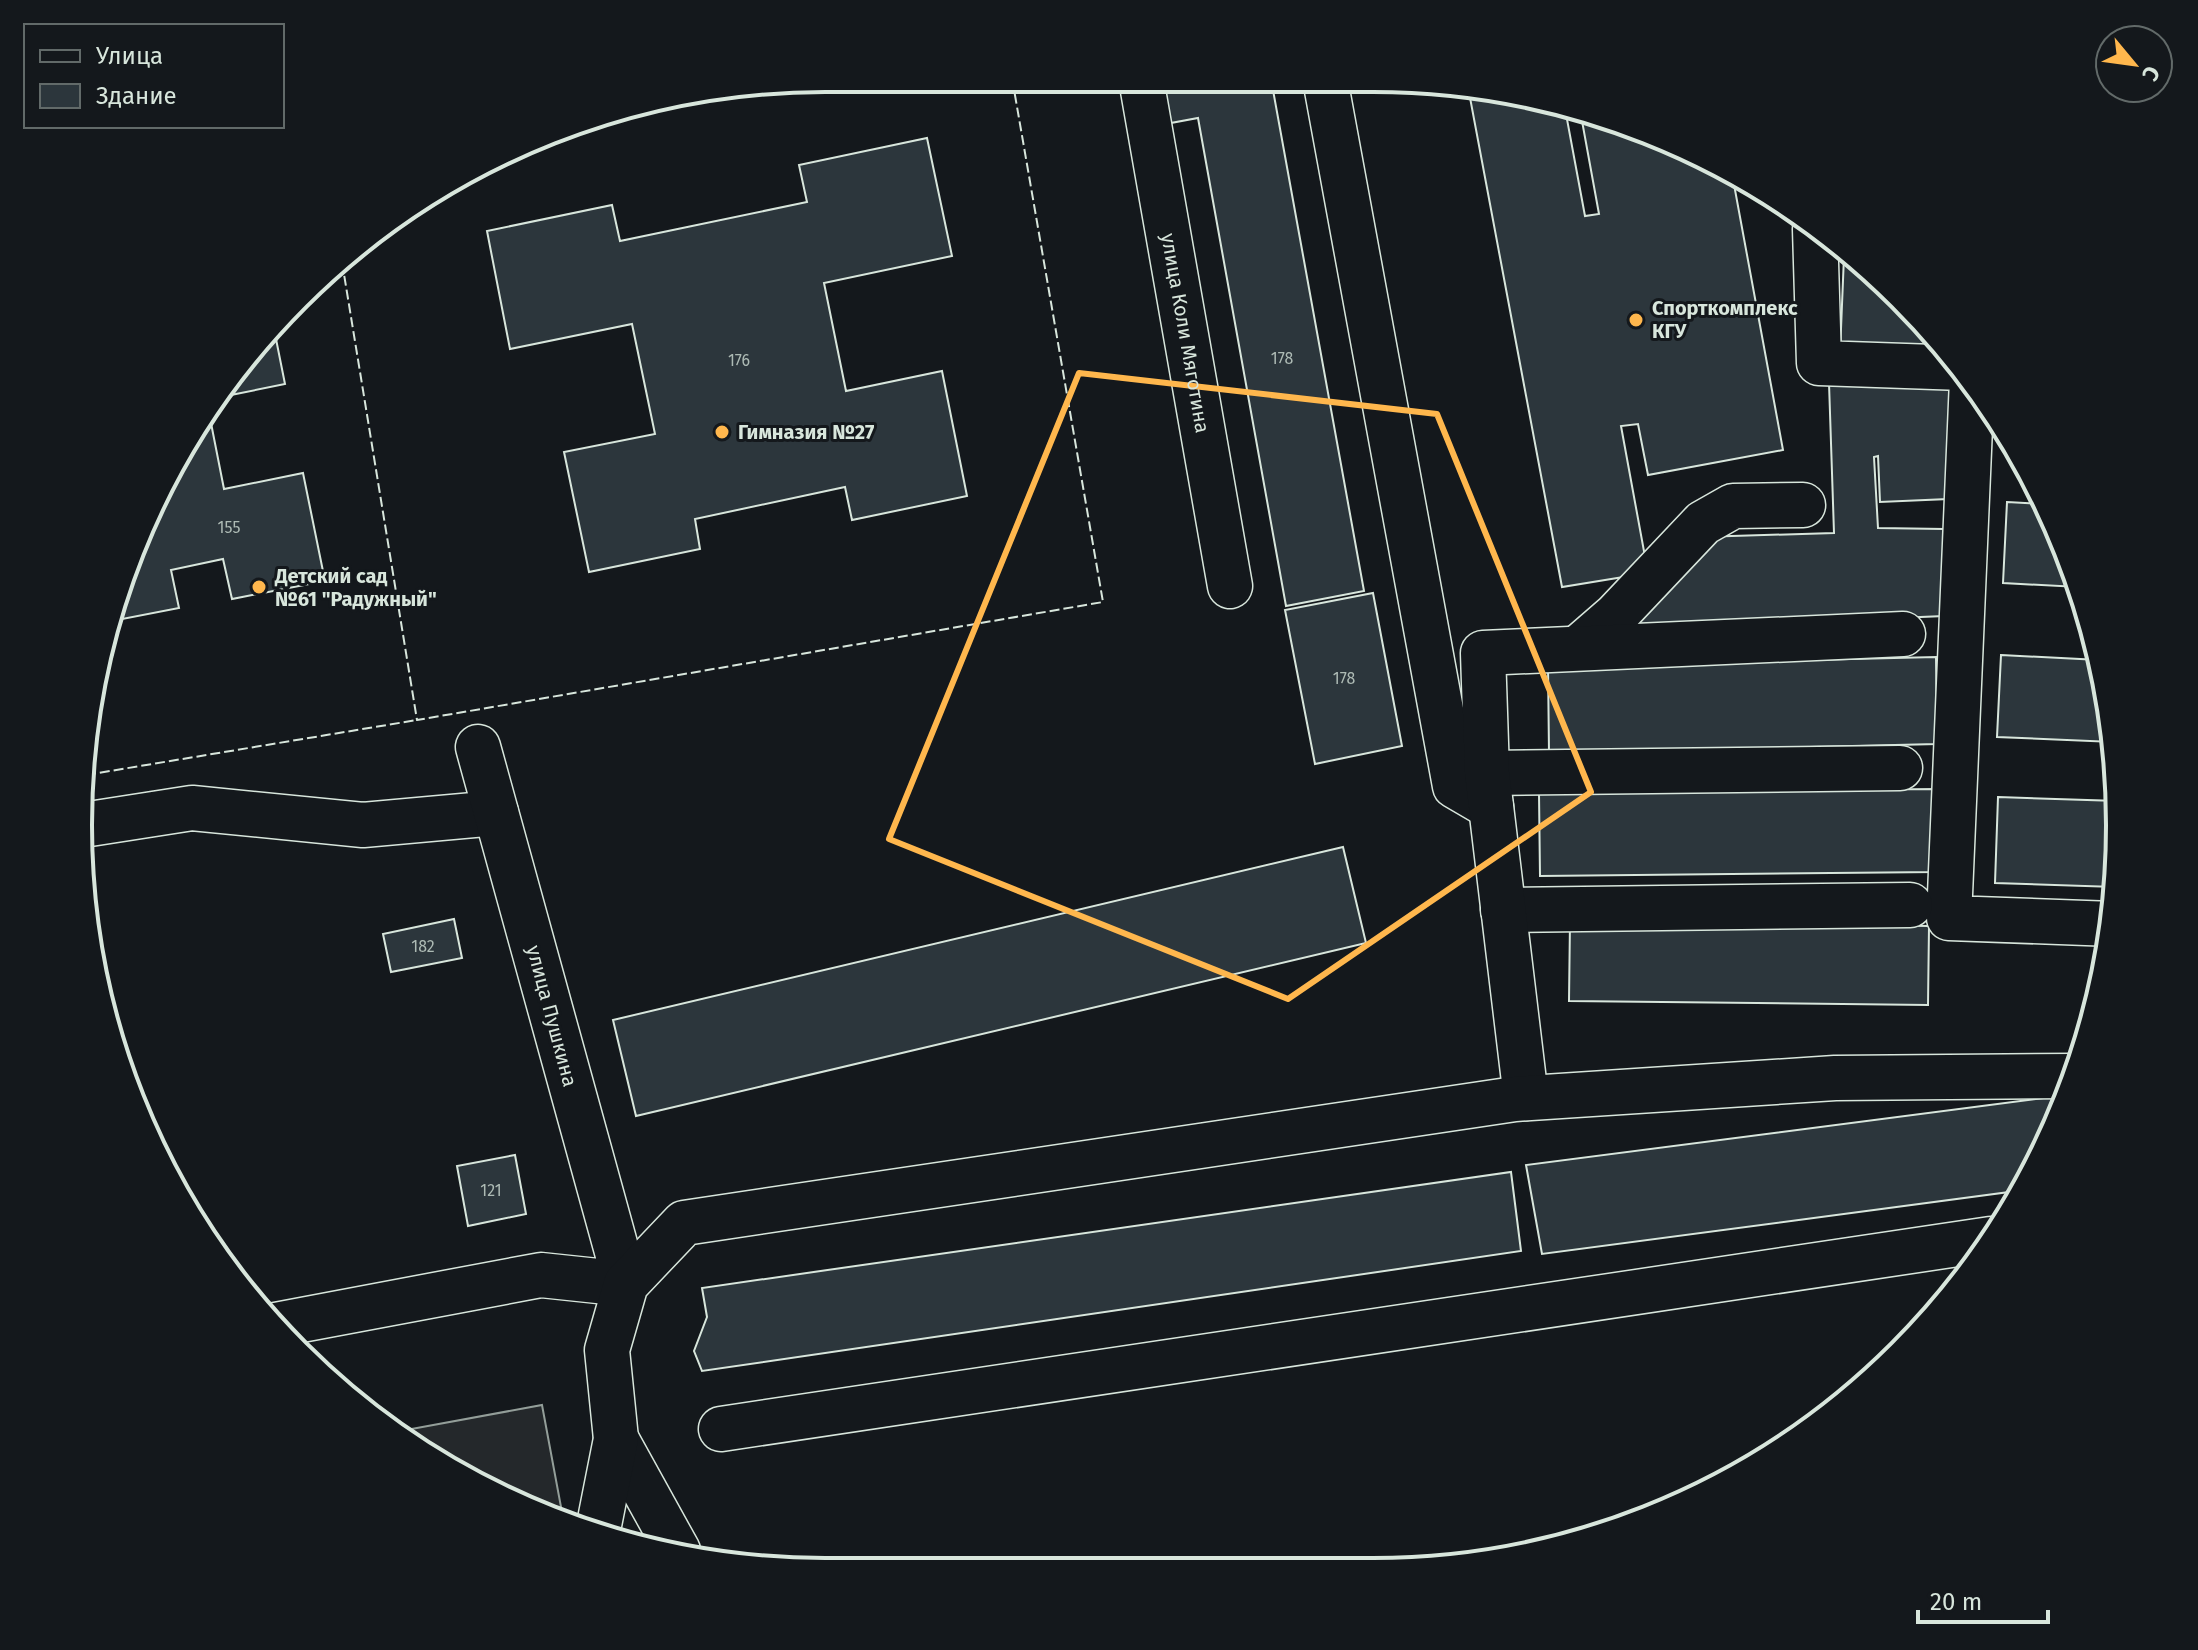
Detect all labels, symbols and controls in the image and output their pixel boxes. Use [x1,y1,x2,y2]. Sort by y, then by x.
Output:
legend [24,24,284,128]
north arrow [2094,24,2174,104]
text: Улица [96,42,163,70]
text: С [2136,61,2166,86]
text: Здание [96,82,177,110]
street label: улица Коли Мяготина [1156,231,1215,435]
place label: Спорткомплекс КГУ [1652,296,1798,343]
marker: Спорткомплекс КГУ [1627,311,1645,329]
house number: 178 [1271,349,1293,368]
house number: 176 [728,351,750,370]
place label: Гимназия №27 [738,420,874,444]
marker: Гимназия №27 [713,423,731,441]
house number: 155 [218,518,240,537]
place label: Детский сад №61 "Радужный" [274,564,437,611]
marker: Детский сад №61 "Радужный" [250,578,268,596]
house number: 178 [1333,669,1355,688]
house number: 182 [411,937,435,956]
street label: улица Пушкина [522,943,582,1089]
house number: 121 [480,1181,502,1200]
scale bar [1918,1574,2048,1624]
text: 20 m [1930,1588,1982,1616]

